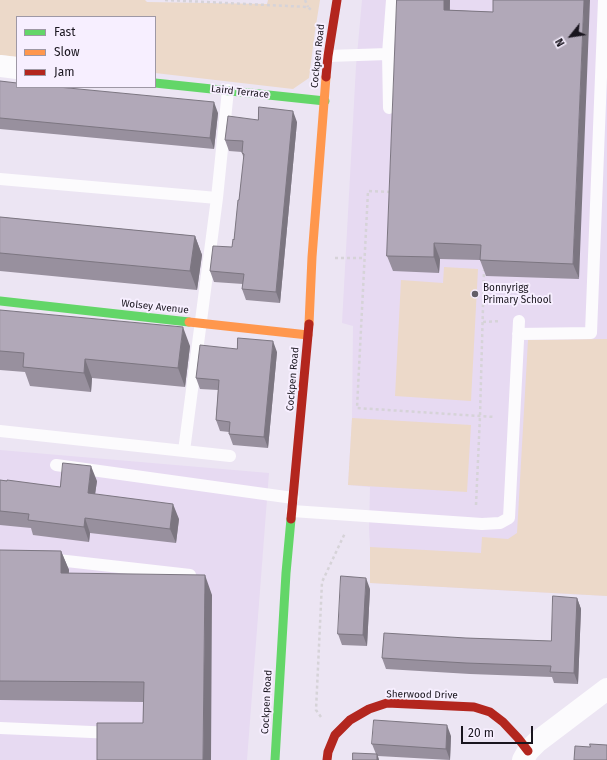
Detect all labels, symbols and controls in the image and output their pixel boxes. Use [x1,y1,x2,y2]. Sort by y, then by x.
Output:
legend [16,16,156,88]
north arrow [551,16,591,56]
street label: Cockpen Road [309,23,327,89]
text: Fast [54,25,76,39]
text: N [553,36,568,49]
text: Slow [54,45,80,59]
text: Jam [54,65,74,79]
street label: Laird Terrace [210,83,270,101]
place label: Bonnyrigg Primary School [483,282,551,306]
marker: Bonnyrigg Primary School [470,289,480,299]
street label: Wolsey Avenue [121,297,189,317]
street label: Cockpen Road [284,347,302,411]
street label: Cockpen Road [259,670,275,734]
street label: Sherwood Drive [386,688,458,702]
scale bar [463,718,535,744]
text: 20 m [468,726,494,740]

